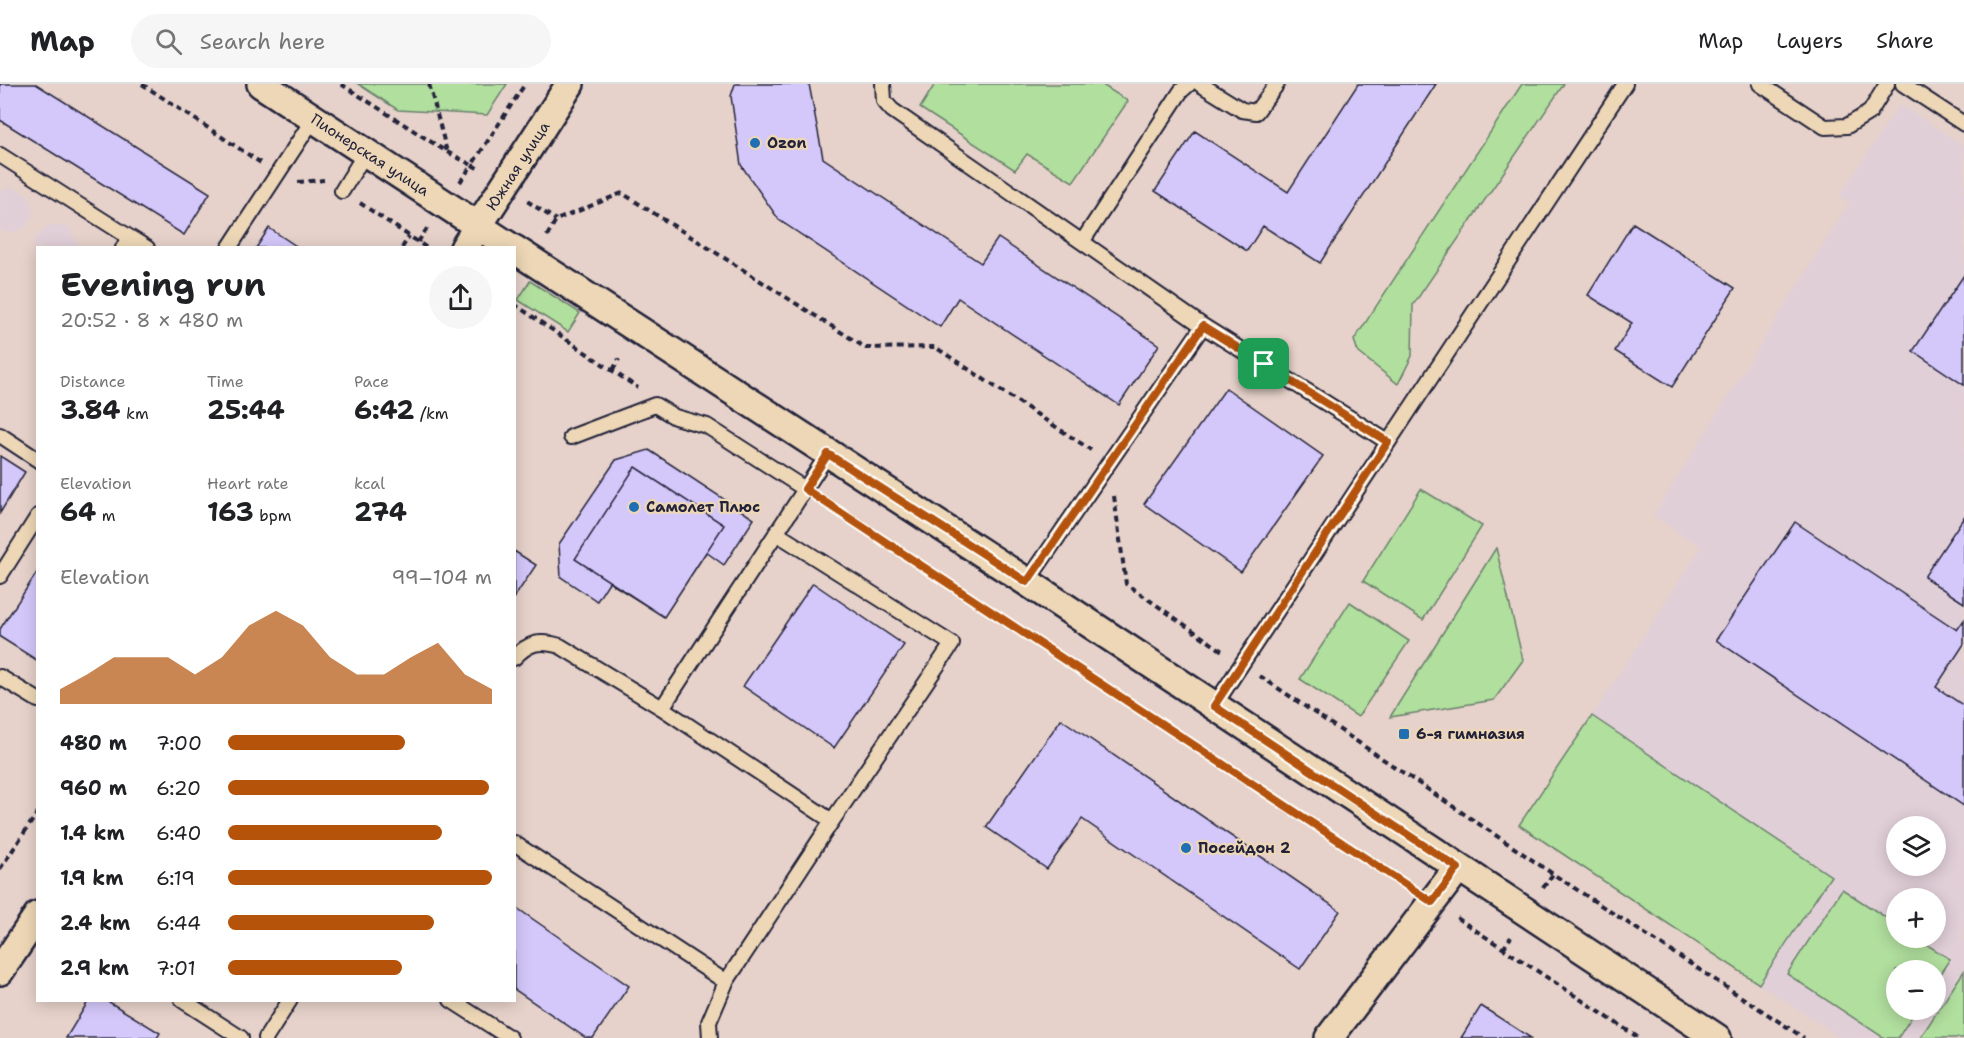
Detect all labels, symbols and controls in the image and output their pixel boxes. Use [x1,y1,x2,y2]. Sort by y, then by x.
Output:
search box [131,14,551,68]
text: Map [30,22,95,60]
icon: search [152,25,185,58]
text: Search here [200,27,325,56]
text: Map [1698,27,1743,55]
text: Layers [1776,27,1843,55]
text: Share [1876,27,1934,55]
street label: Пионерская улица [307,109,434,201]
street label: Южная улица [482,117,555,214]
place label: Ozon [767,133,807,153]
marker: Ozon [748,136,762,150]
text: Evening run [60,262,266,307]
button: share [429,266,492,329]
text: 20:52 · 8 × 480 m [60,307,243,333]
pin [1238,338,1289,389]
icon: arrive [1247,347,1280,380]
text: Distance [60,371,126,392]
text: Time [207,371,244,392]
text: Pace [354,371,389,392]
text: 3.84 [60,392,121,427]
text: 25:44 [207,392,285,427]
text: 6:42 [354,392,415,427]
text: km [121,403,149,424]
text: /km [415,403,449,424]
text: Elevation [60,473,132,494]
text: Heart rate [207,473,289,494]
text: kcal [354,473,385,494]
text: 64 [60,494,96,529]
text: 163 [207,494,254,529]
text: 274 [354,494,407,529]
place label: Самолет Плюс [646,497,760,517]
marker: Самолет Плюс [627,500,641,514]
text: m [96,505,116,526]
text: bpm [254,505,291,526]
text: Elevation [60,564,150,590]
text: 99–104 m [392,564,492,590]
place label: 6-я гимназия [1416,724,1525,744]
marker: 6-я гимназия [1397,727,1411,741]
text: 480 m [60,730,127,756]
text: 7:00 [156,730,202,756]
text: 960 m [60,775,127,801]
text: 6:20 [156,775,201,801]
map controls [1886,816,1946,1020]
button: layers [1886,816,1946,876]
text: 1.4 km [60,820,125,846]
text: 6:40 [156,820,201,846]
place label: Посейдон 2 [1198,838,1291,858]
marker: Посейдон 2 [1179,841,1193,855]
text: 1.9 km [60,865,123,891]
text: 6:19 [156,865,195,891]
button: + [1886,888,1946,948]
text: 2.4 km [60,910,130,936]
text: 6:44 [156,910,201,936]
text: 2.9 km [60,955,129,981]
text: 7:01 [156,955,196,981]
button: − [1886,960,1946,1020]

